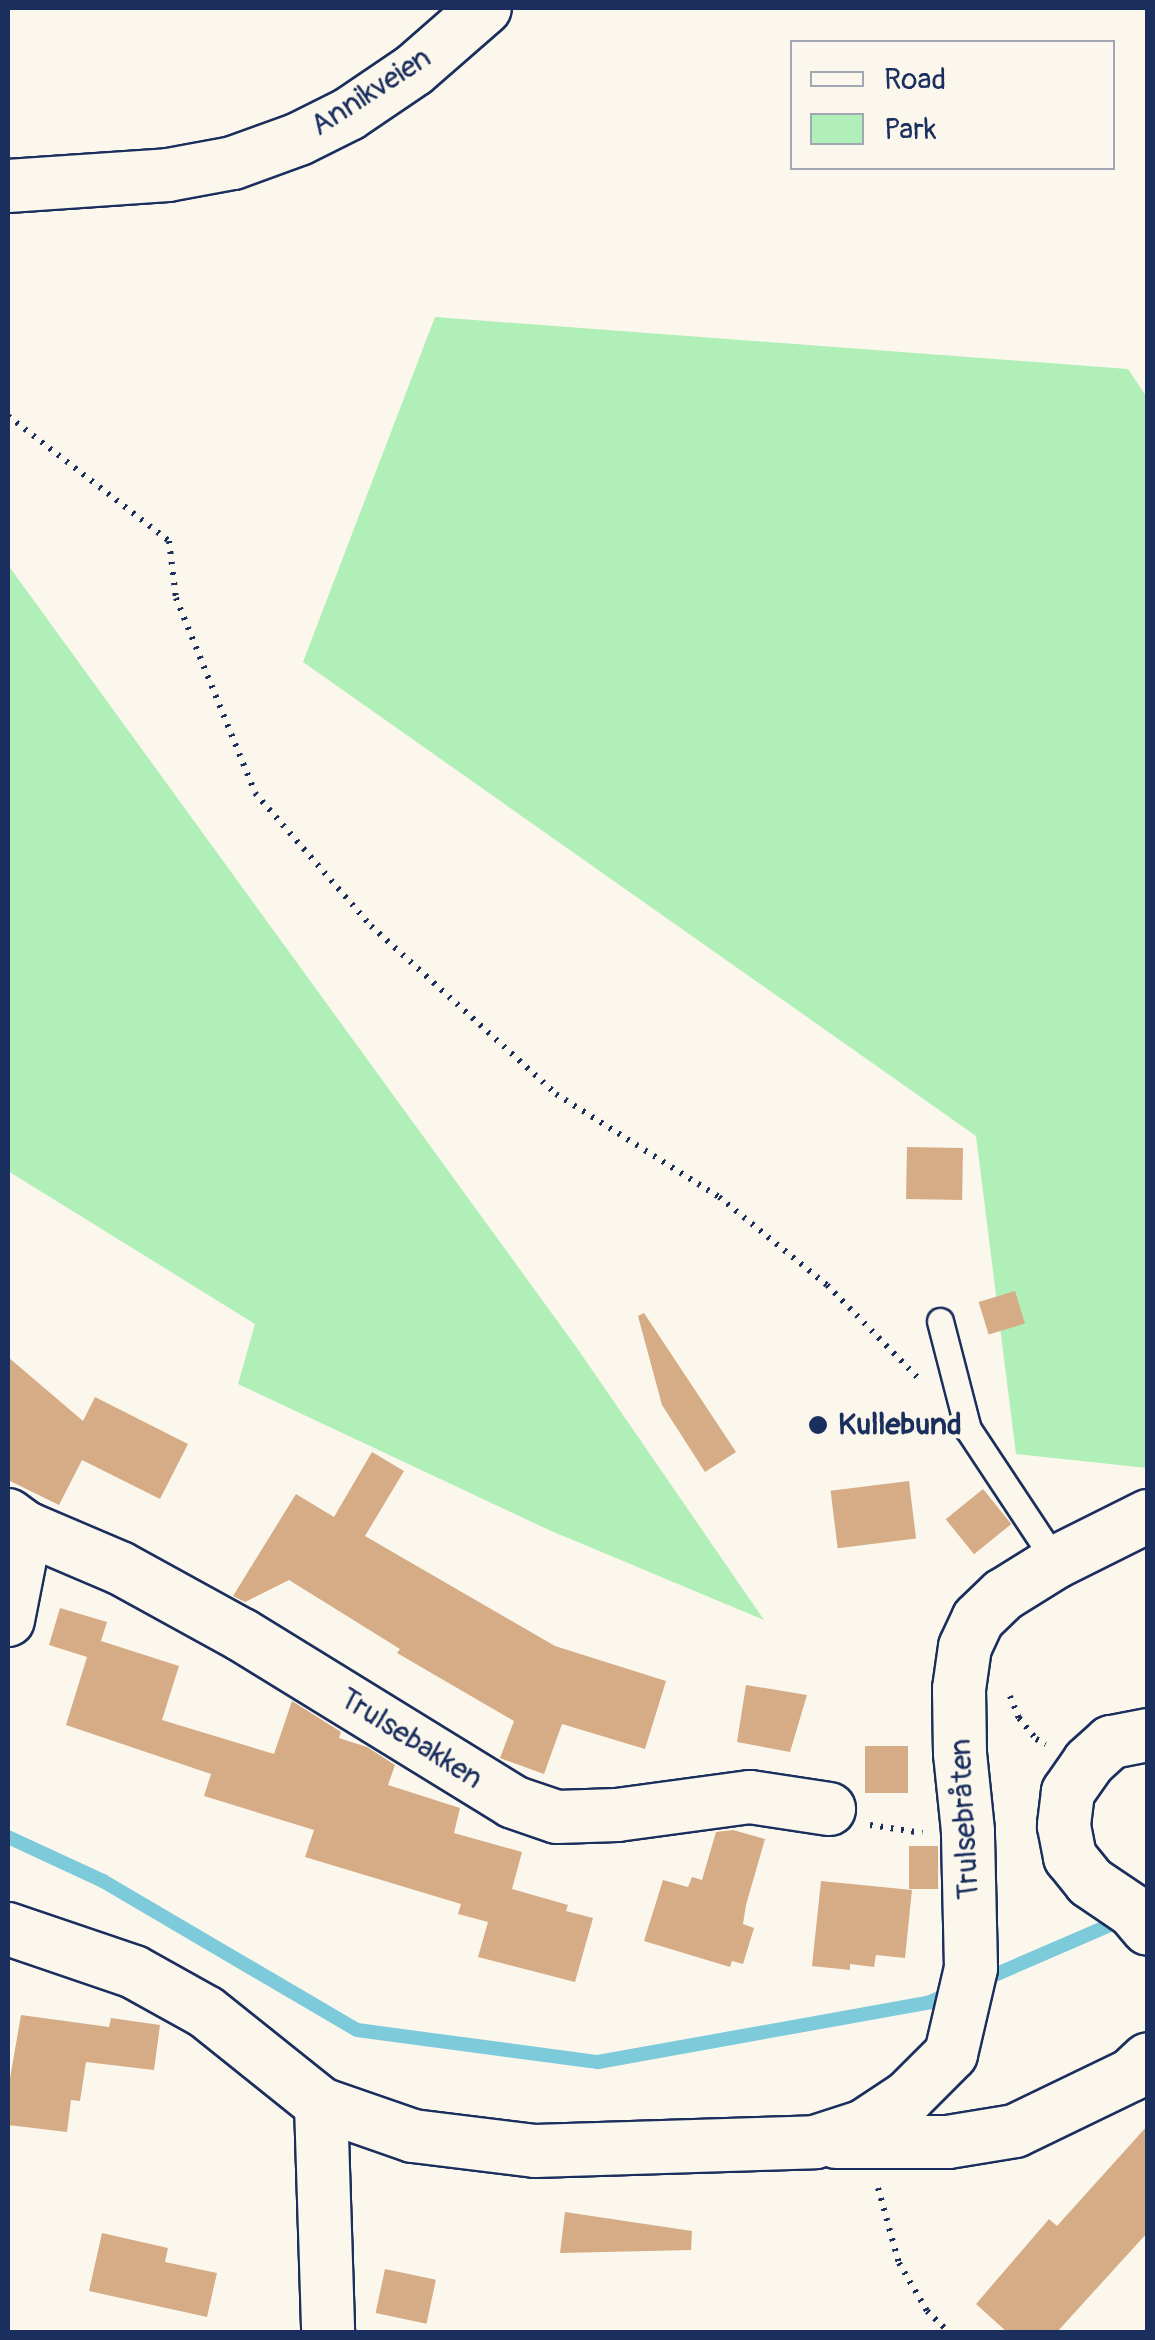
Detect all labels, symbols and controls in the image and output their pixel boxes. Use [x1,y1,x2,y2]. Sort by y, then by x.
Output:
street label: Annikveien [304,40,438,144]
legend [790,40,1115,170]
text: Road [884,61,946,98]
text: Park [884,111,937,148]
place label: Kullebund [838,1407,962,1443]
marker: Kullebund [807,1414,829,1436]
street label: Trulsebakken [333,1681,489,1797]
street label: Trulsebråten [943,1738,987,1900]

